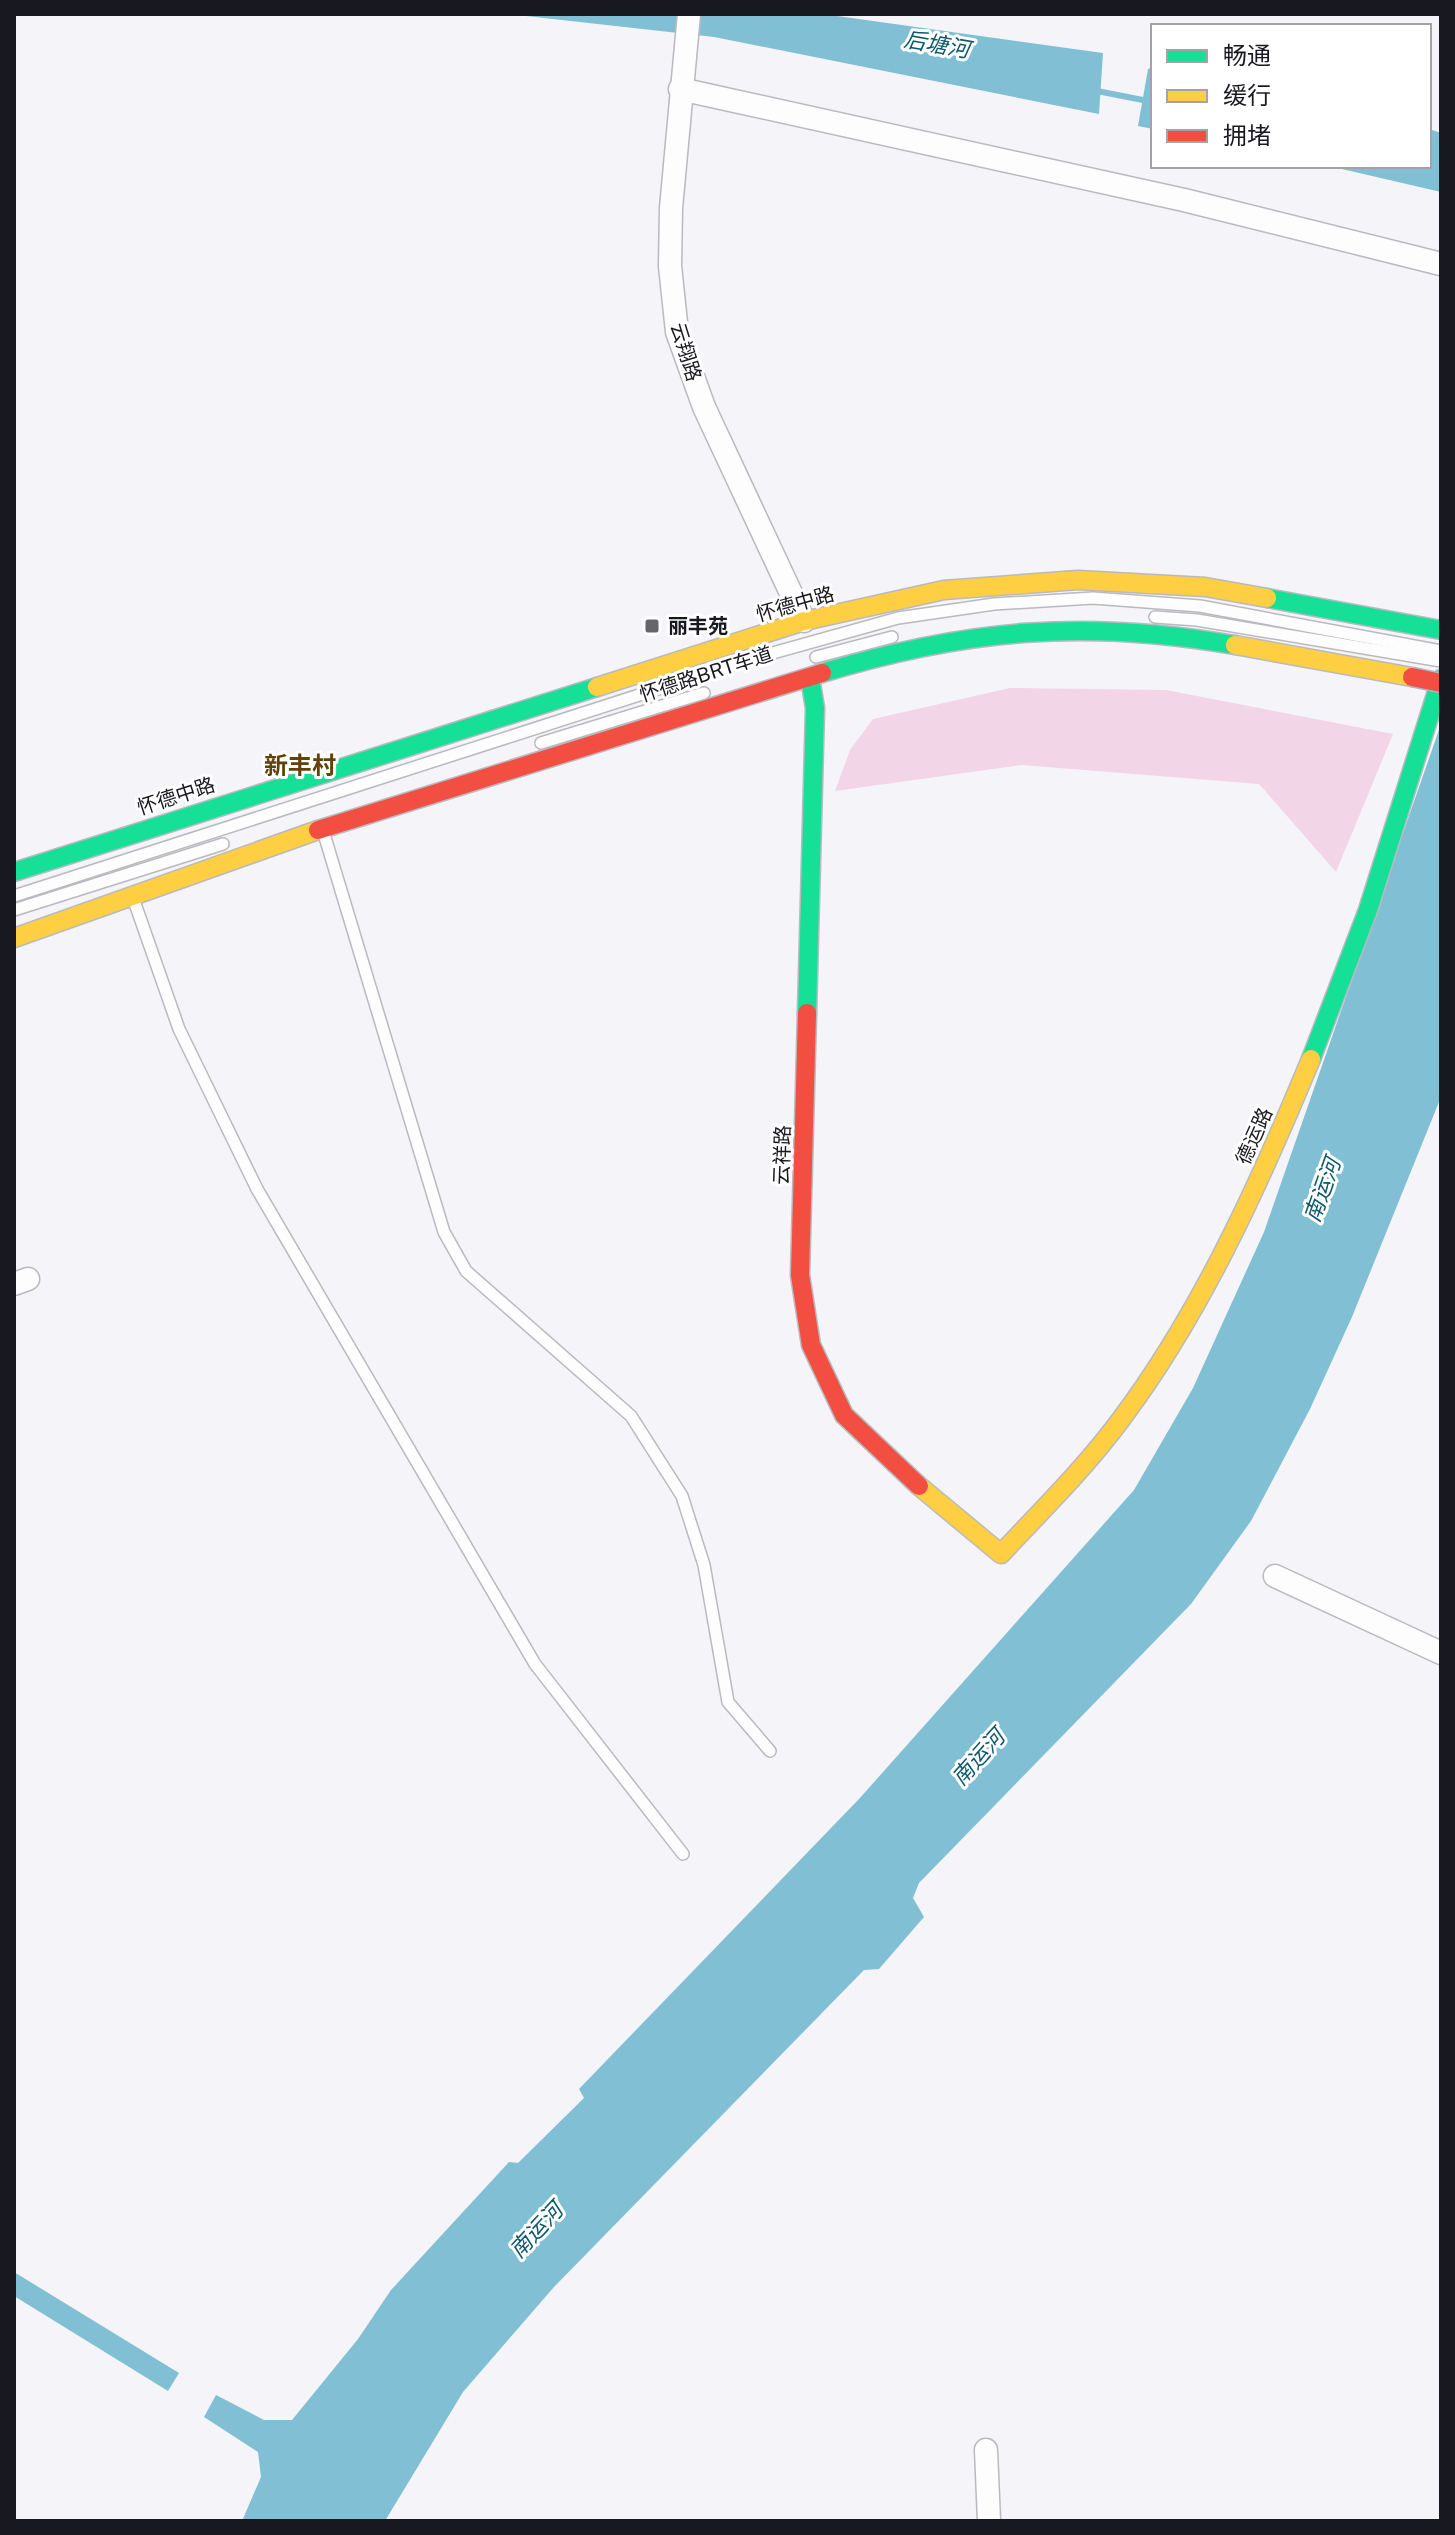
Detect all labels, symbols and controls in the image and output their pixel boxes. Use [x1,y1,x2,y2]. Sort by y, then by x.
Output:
legend [1151,24,1431,168]
water label: 后塘河 [902,25,976,63]
text: 畅通 [1223,41,1271,69]
text: 缓行 [1223,81,1271,109]
text: 拥堵 [1223,121,1271,149]
street label: 云翔路 [666,320,706,384]
street label: 怀德中路 [753,581,837,627]
place label: 丽丰苑 [668,614,728,638]
marker: 丽丰苑 [643,617,661,635]
street label: 怀德路BRT车道 [636,641,776,707]
district label: 新丰村 [264,751,336,779]
street label: 怀德中路 [134,772,218,820]
street label: 德运路 [1231,1104,1277,1168]
street label: 云祥路 [769,1125,795,1185]
water label: 南运河 [1298,1151,1347,1225]
water label: 南运河 [946,1721,1012,1790]
water label: 南运河 [504,2194,571,2263]

